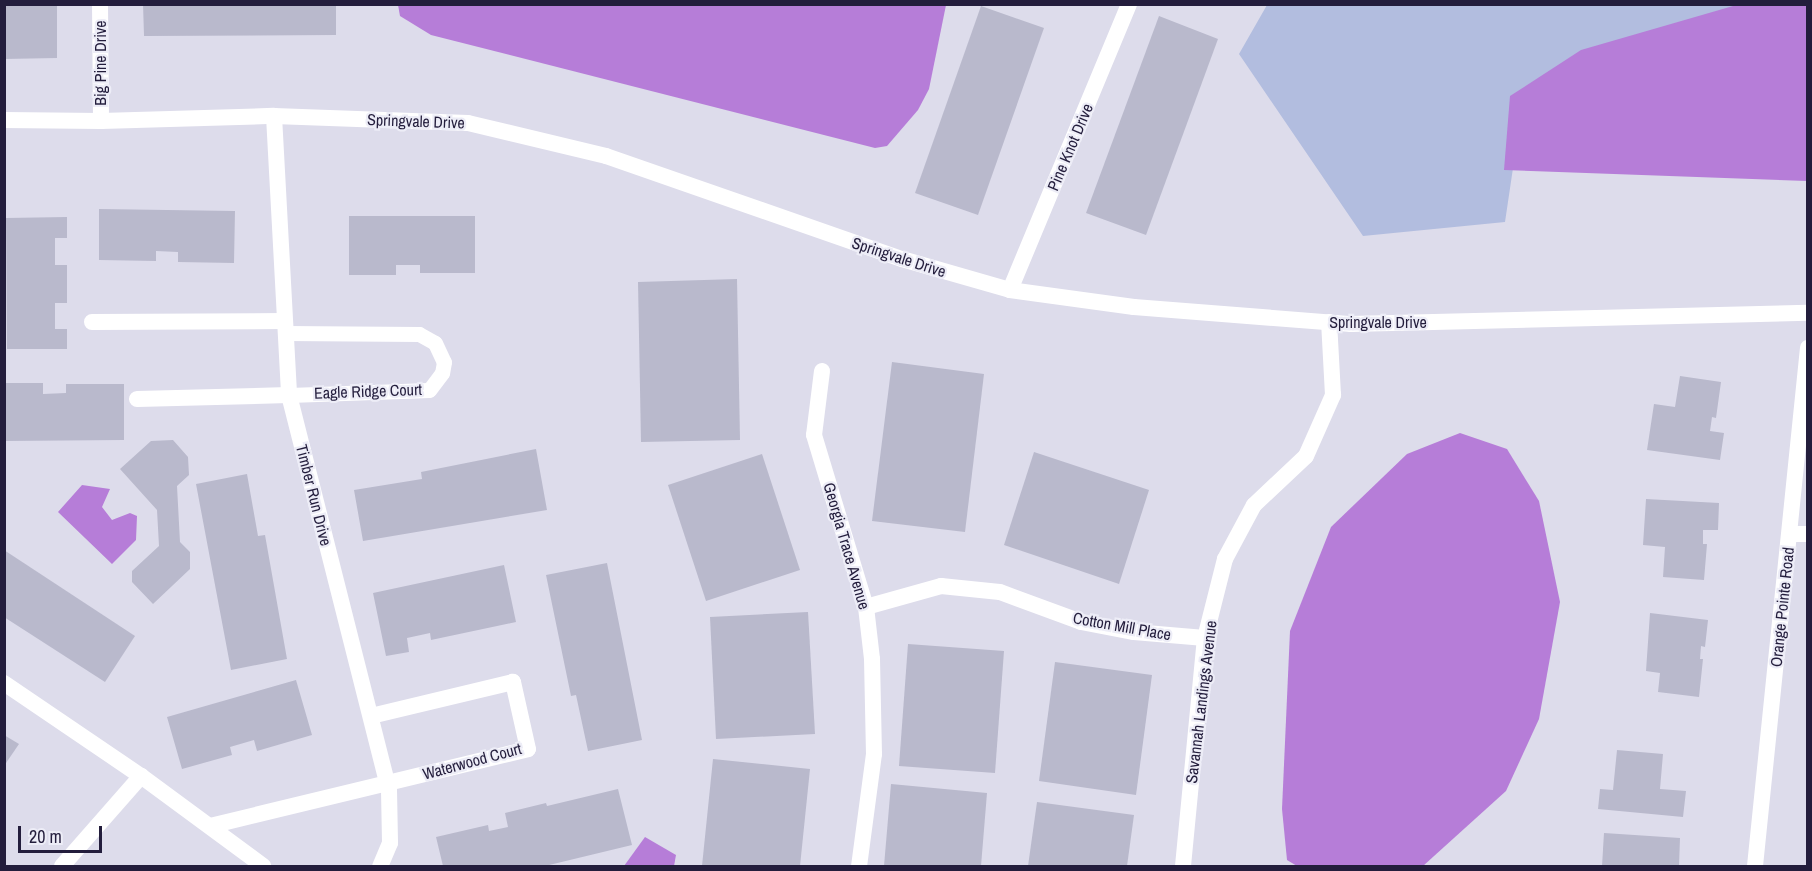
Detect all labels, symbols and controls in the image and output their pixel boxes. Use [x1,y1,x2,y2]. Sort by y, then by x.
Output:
street label: Big Pine Drive [90,20,110,106]
street label: Pine Knot Drive [1043,101,1097,193]
street label: Springvale Drive [367,110,465,132]
street label: Springvale Drive [850,233,948,281]
street label: Springvale Drive [1329,312,1427,332]
street label: Eagle Ridge Court [314,380,422,402]
street label: Timber Run Drive [292,442,336,548]
street label: Georgia Trace Avenue [820,480,874,612]
street label: Orange Pointe Road [1766,546,1798,668]
street label: Cotton Mill Place [1072,608,1172,644]
street label: Savannah Landings Avenue [1181,619,1221,785]
street label: Waterwood Court [420,739,524,783]
scale bar [21,814,105,852]
text: 20 m [29,824,62,849]

